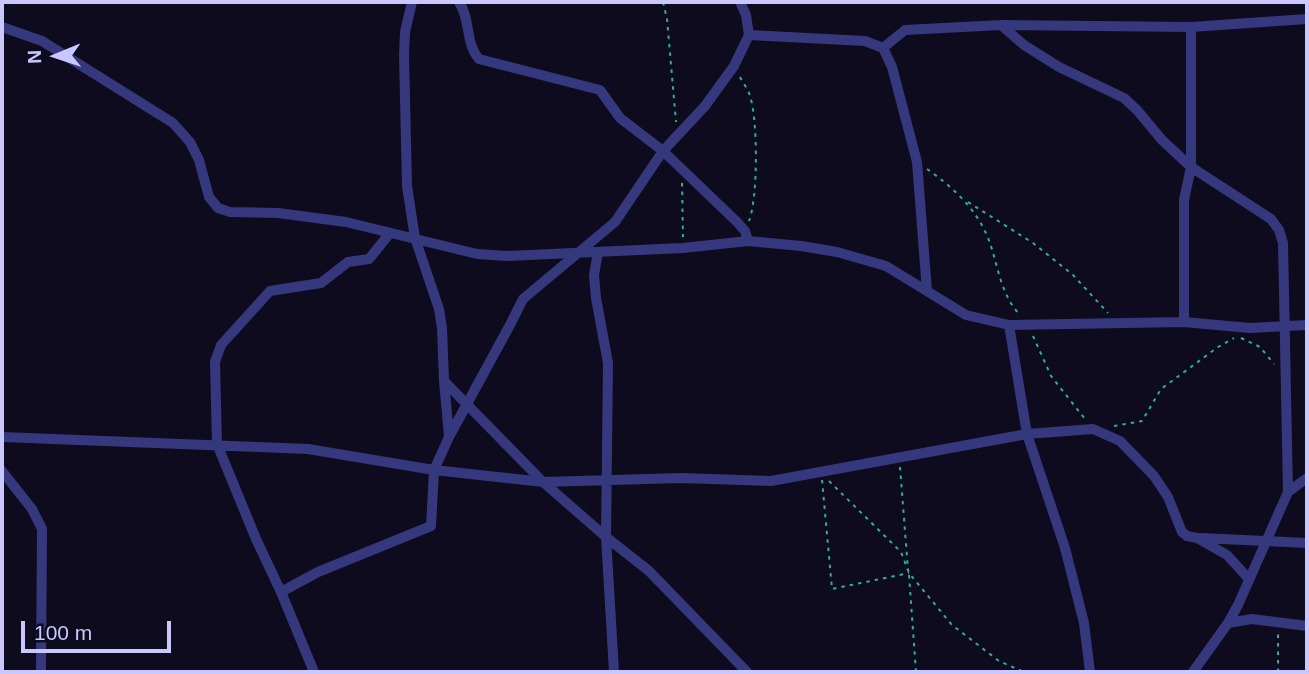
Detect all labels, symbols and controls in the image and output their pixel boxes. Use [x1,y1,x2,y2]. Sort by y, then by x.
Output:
north arrow [21,21,91,91]
text: N [24,50,45,64]
scale bar [24,608,175,652]
text: 100 m [34,621,92,644]

